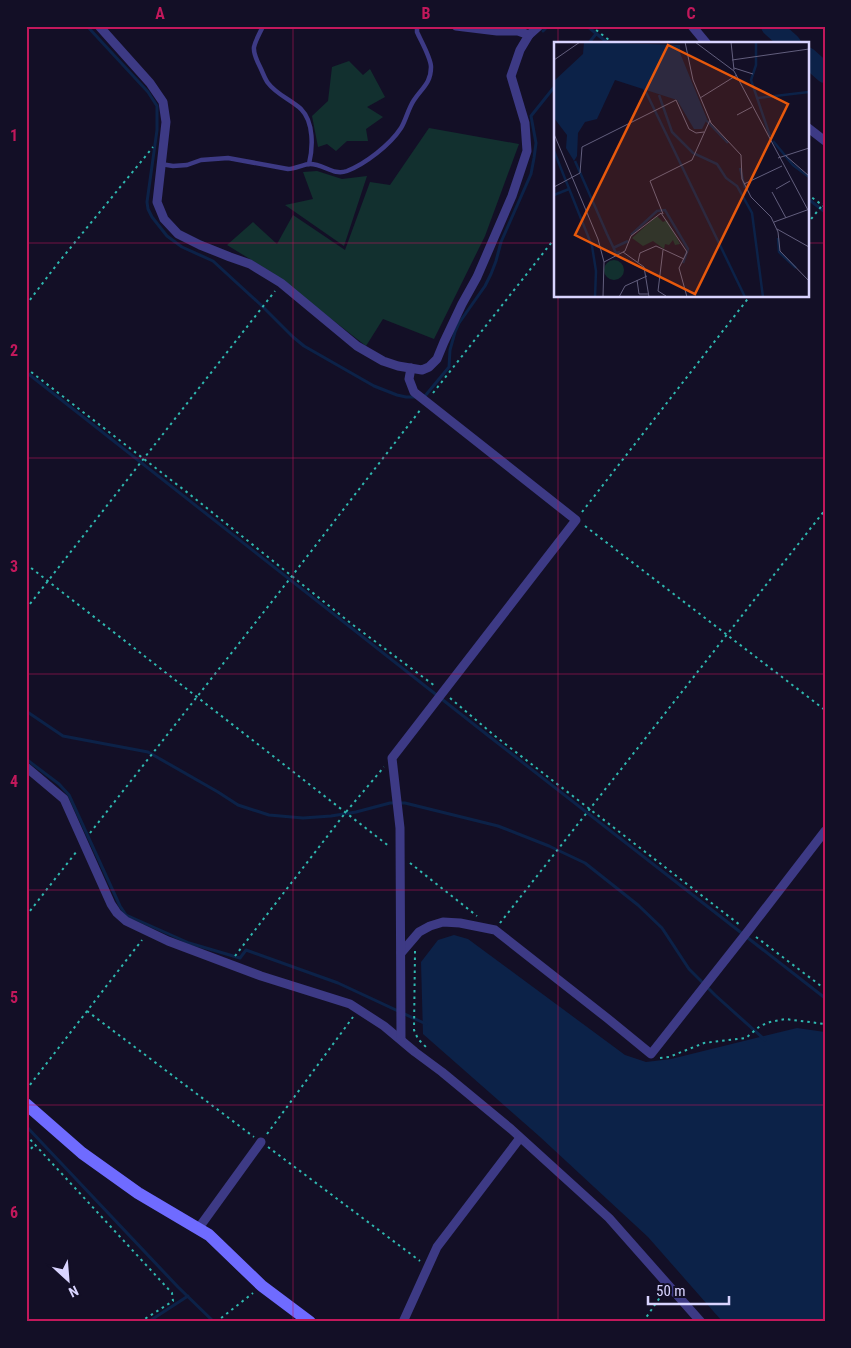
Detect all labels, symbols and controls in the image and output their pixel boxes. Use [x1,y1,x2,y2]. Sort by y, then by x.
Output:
text: A [155,4,165,23]
text: B [422,4,431,23]
text: C [686,4,696,23]
inset map [554,42,808,298]
text: 1 [10,126,18,145]
text: 2 [10,341,18,360]
text: 3 [10,557,18,576]
text: 4 [10,772,18,791]
text: 5 [10,988,18,1007]
text: 6 [10,1203,18,1222]
north arrow [42,1256,92,1306]
scale bar [648,1273,730,1305]
text: 50 m [656,1282,686,1300]
text: N [66,1283,81,1301]

